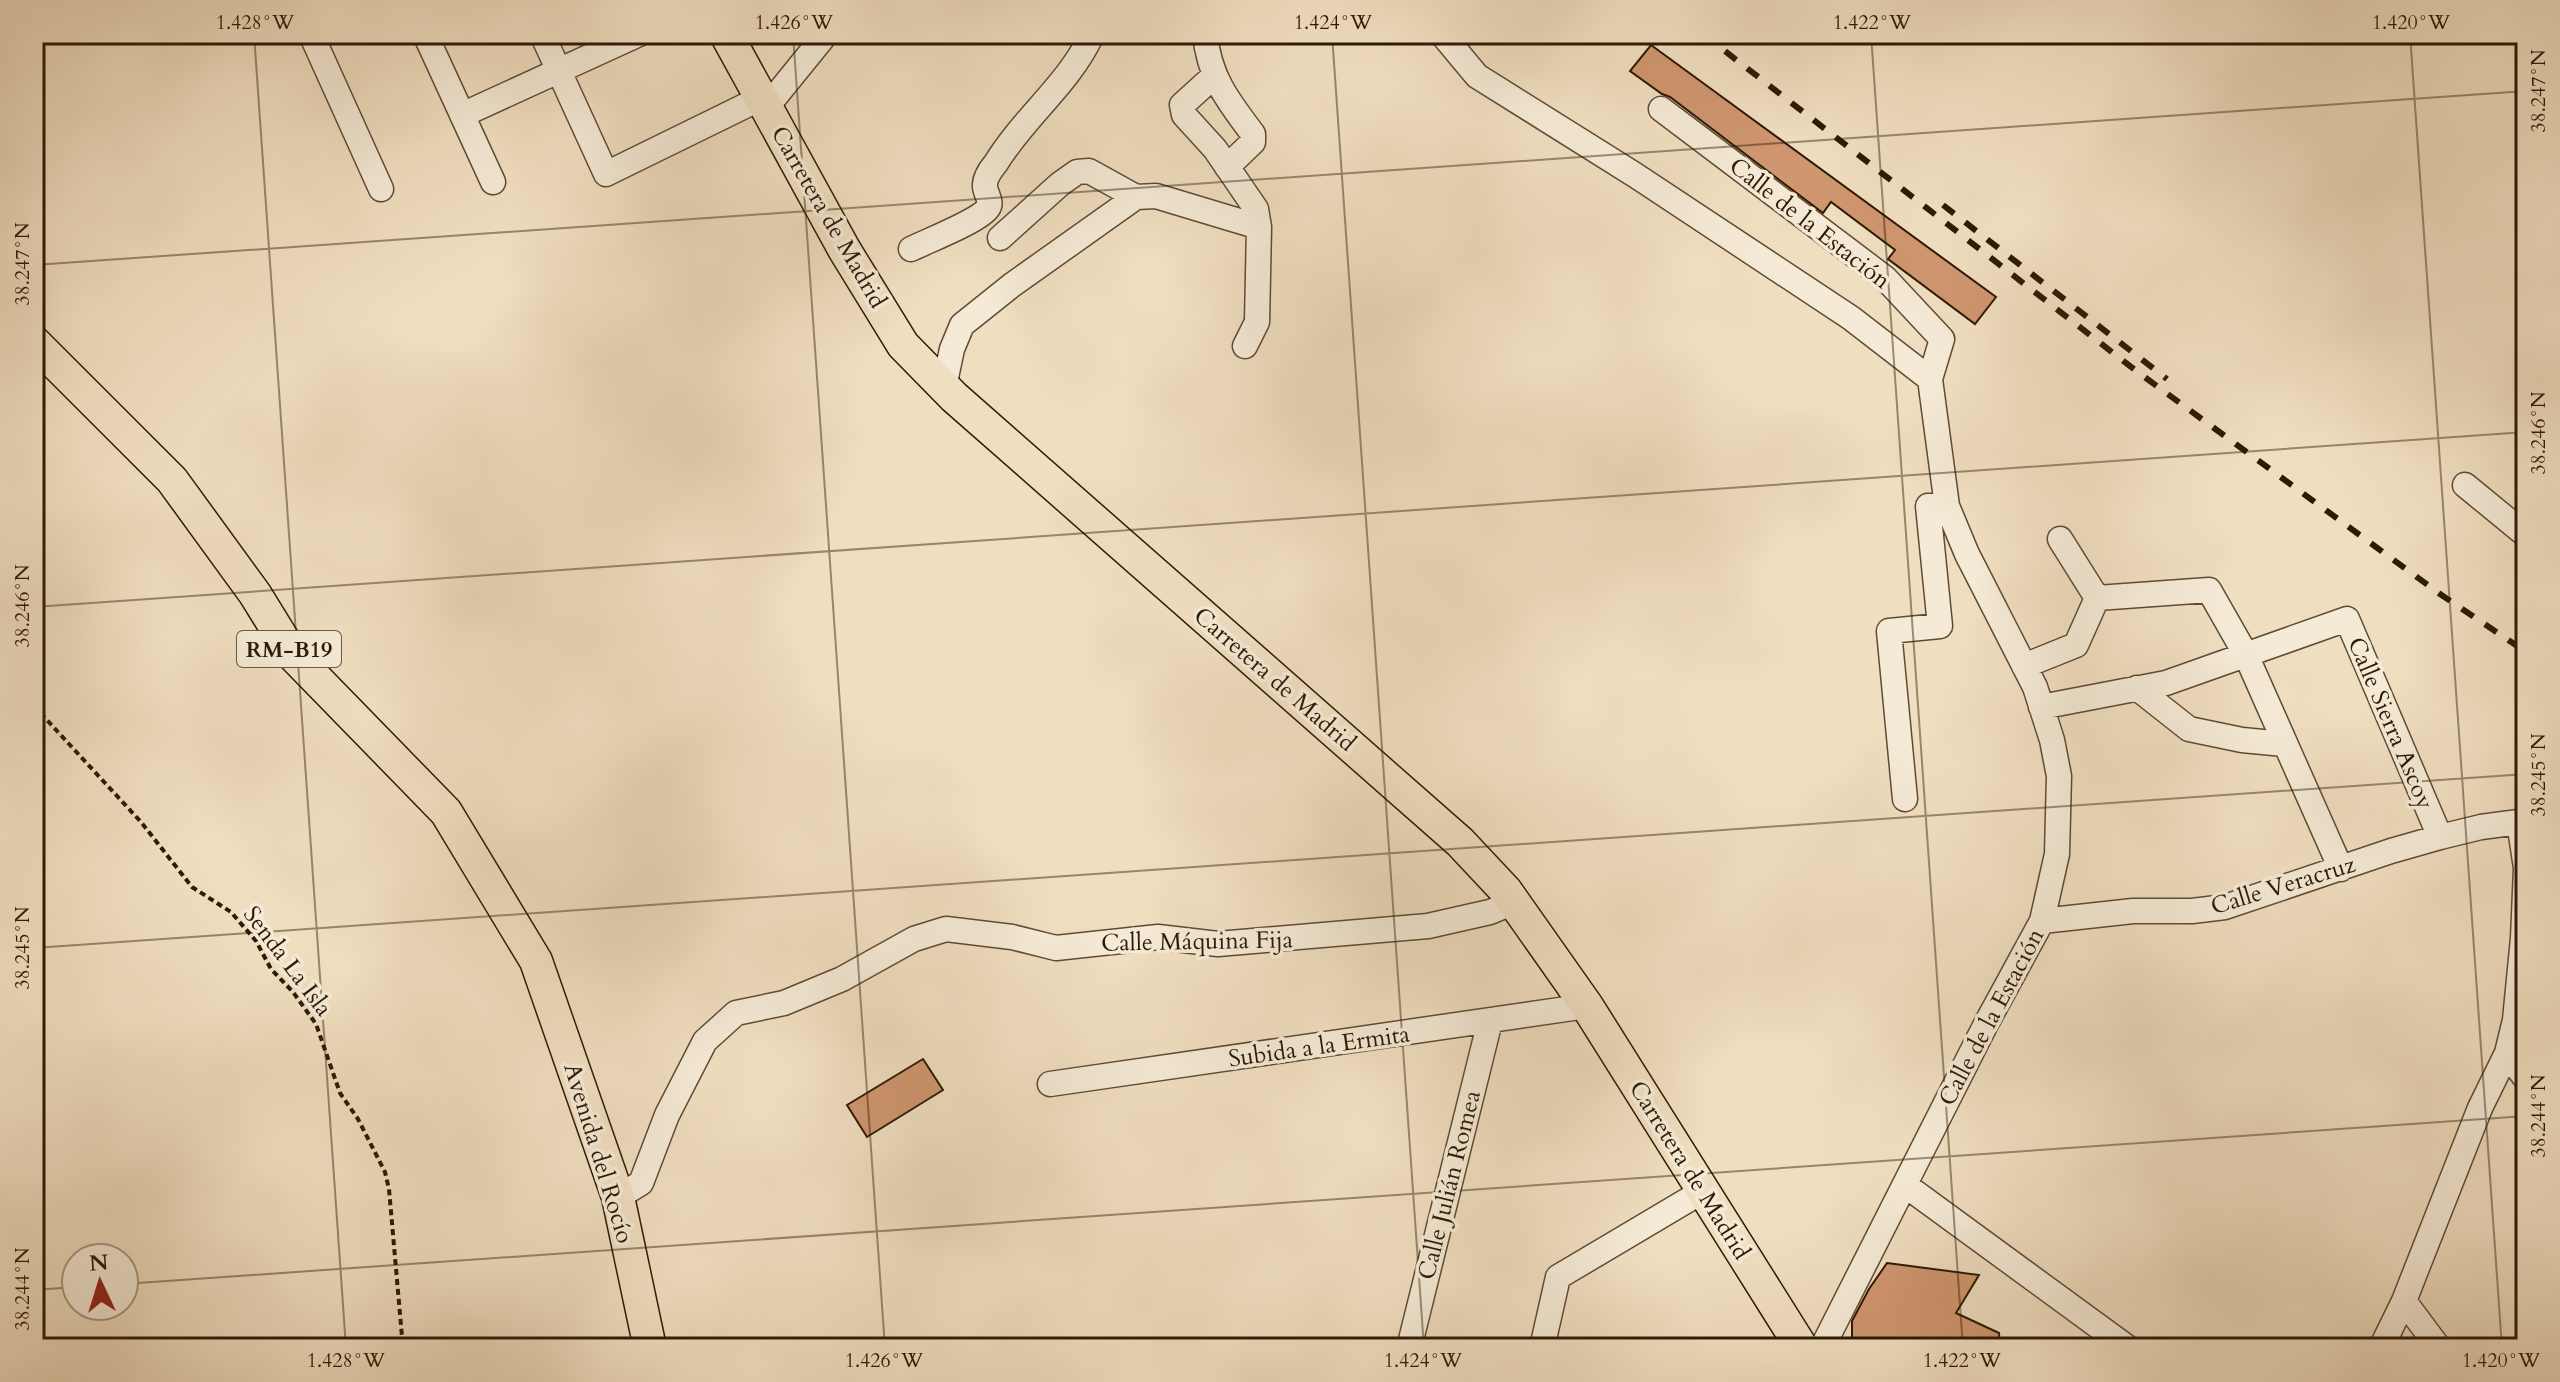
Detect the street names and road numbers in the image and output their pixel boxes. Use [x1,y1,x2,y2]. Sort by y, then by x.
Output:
street label: Carretera de Madrid [763,120,894,315]
street label: Calle de la Estación [1722,150,1898,297]
street label: Carretera de Madrid [1186,600,1363,759]
road number: RM-B19 [237,631,341,667]
street label: Calle Sierra Ascoy [2339,632,2442,815]
street label: Calle Veracruz [2207,848,2360,923]
street label: Senda La Isla [235,899,340,1024]
street label: Calle de la Estación [1931,922,2052,1112]
street label: Calle Máquina Fija [1101,923,1294,960]
street label: Subida a la Ermita [1226,1017,1412,1076]
street label: Avenida del Rocío [555,1059,642,1247]
street label: Carretera de Madrid [1621,1074,1758,1266]
street label: Calle Julián Romea [1410,1086,1489,1283]

